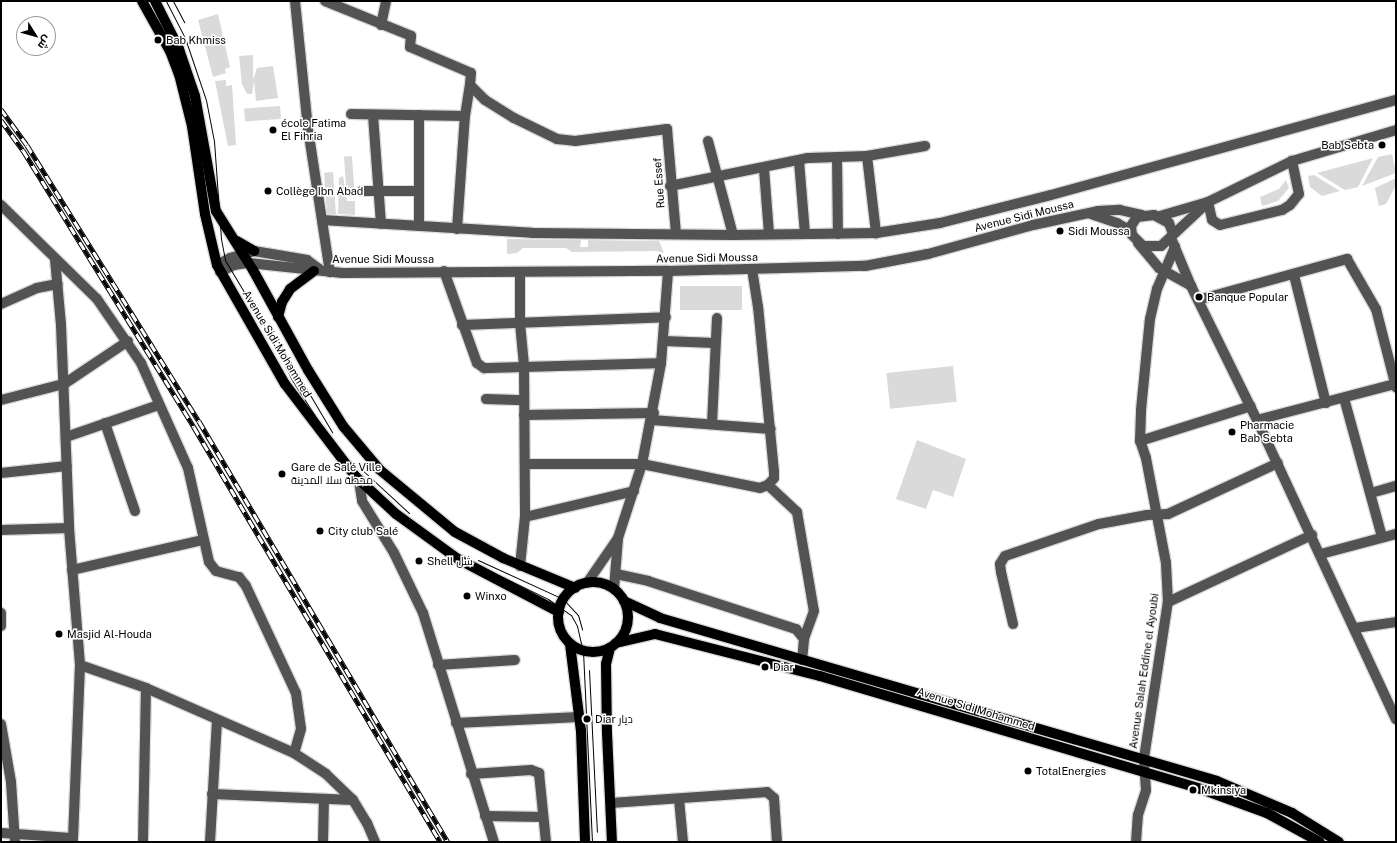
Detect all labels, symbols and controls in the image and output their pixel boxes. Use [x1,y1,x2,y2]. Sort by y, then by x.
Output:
north arrow [16,16,56,56]
text: ش [36,33,54,52]
place label: Bab Khmiss [166,33,226,47]
marker: Bab Khmiss [153,35,163,45]
place label: école Fatima El Fihria [281,117,346,143]
marker: école Fatima El Fihria [268,125,278,135]
place label: Bab Sebta [1321,138,1374,152]
marker: Bab Sebta [1377,140,1387,150]
street label: Rue Essef [651,157,667,209]
place label: Collège Ibn Abad [276,184,363,198]
marker: Collège Ibn Abad [263,186,273,196]
street label: Avenue Sidi Moussa [973,197,1075,235]
place label: Sidi Moussa [1068,224,1130,238]
marker: Sidi Moussa [1055,226,1065,236]
street label: Avenue Sidi Moussa [656,251,758,265]
street label: Avenue Sidi Moussa [332,252,434,266]
street label: Avenue Sidi Mohammed [240,288,314,400]
place label: Banque Popular [1207,290,1288,304]
marker: Banque Popular [1194,292,1204,302]
place label: Pharmacie Bab Sebta [1240,419,1294,445]
marker: Pharmacie Bab Sebta [1227,427,1237,437]
place label: Gare de Salé Ville محطة سلا المدينة [291,461,382,487]
marker: Gare de Salé Ville محطة سلا المدينة [276,468,288,480]
place label: City club Salé [328,524,399,538]
marker: City club Salé [315,526,325,536]
place label: Shell شل [427,554,473,568]
marker: Shell شل [414,556,424,566]
place label: Winxo [475,589,507,603]
marker: Winxo [462,591,472,601]
street label: Avenue Salah Eddine el Ayoubi [1127,592,1161,750]
place label: Masjid Al-Houda [67,627,152,641]
marker: Masjid Al-Houda [54,629,64,639]
place label: Diar [773,660,794,674]
marker: Diar [760,662,770,672]
street label: Avenue Sidi Mohammed [915,685,1037,733]
place label: Diar ديار [595,712,633,726]
marker: Diar ديار [582,714,592,724]
place label: TotalEnergies [1036,764,1106,778]
marker: TotalEnergies [1023,766,1033,776]
place label: Mkinsiya [1201,783,1246,797]
marker: Mkinsiya [1188,785,1198,795]

